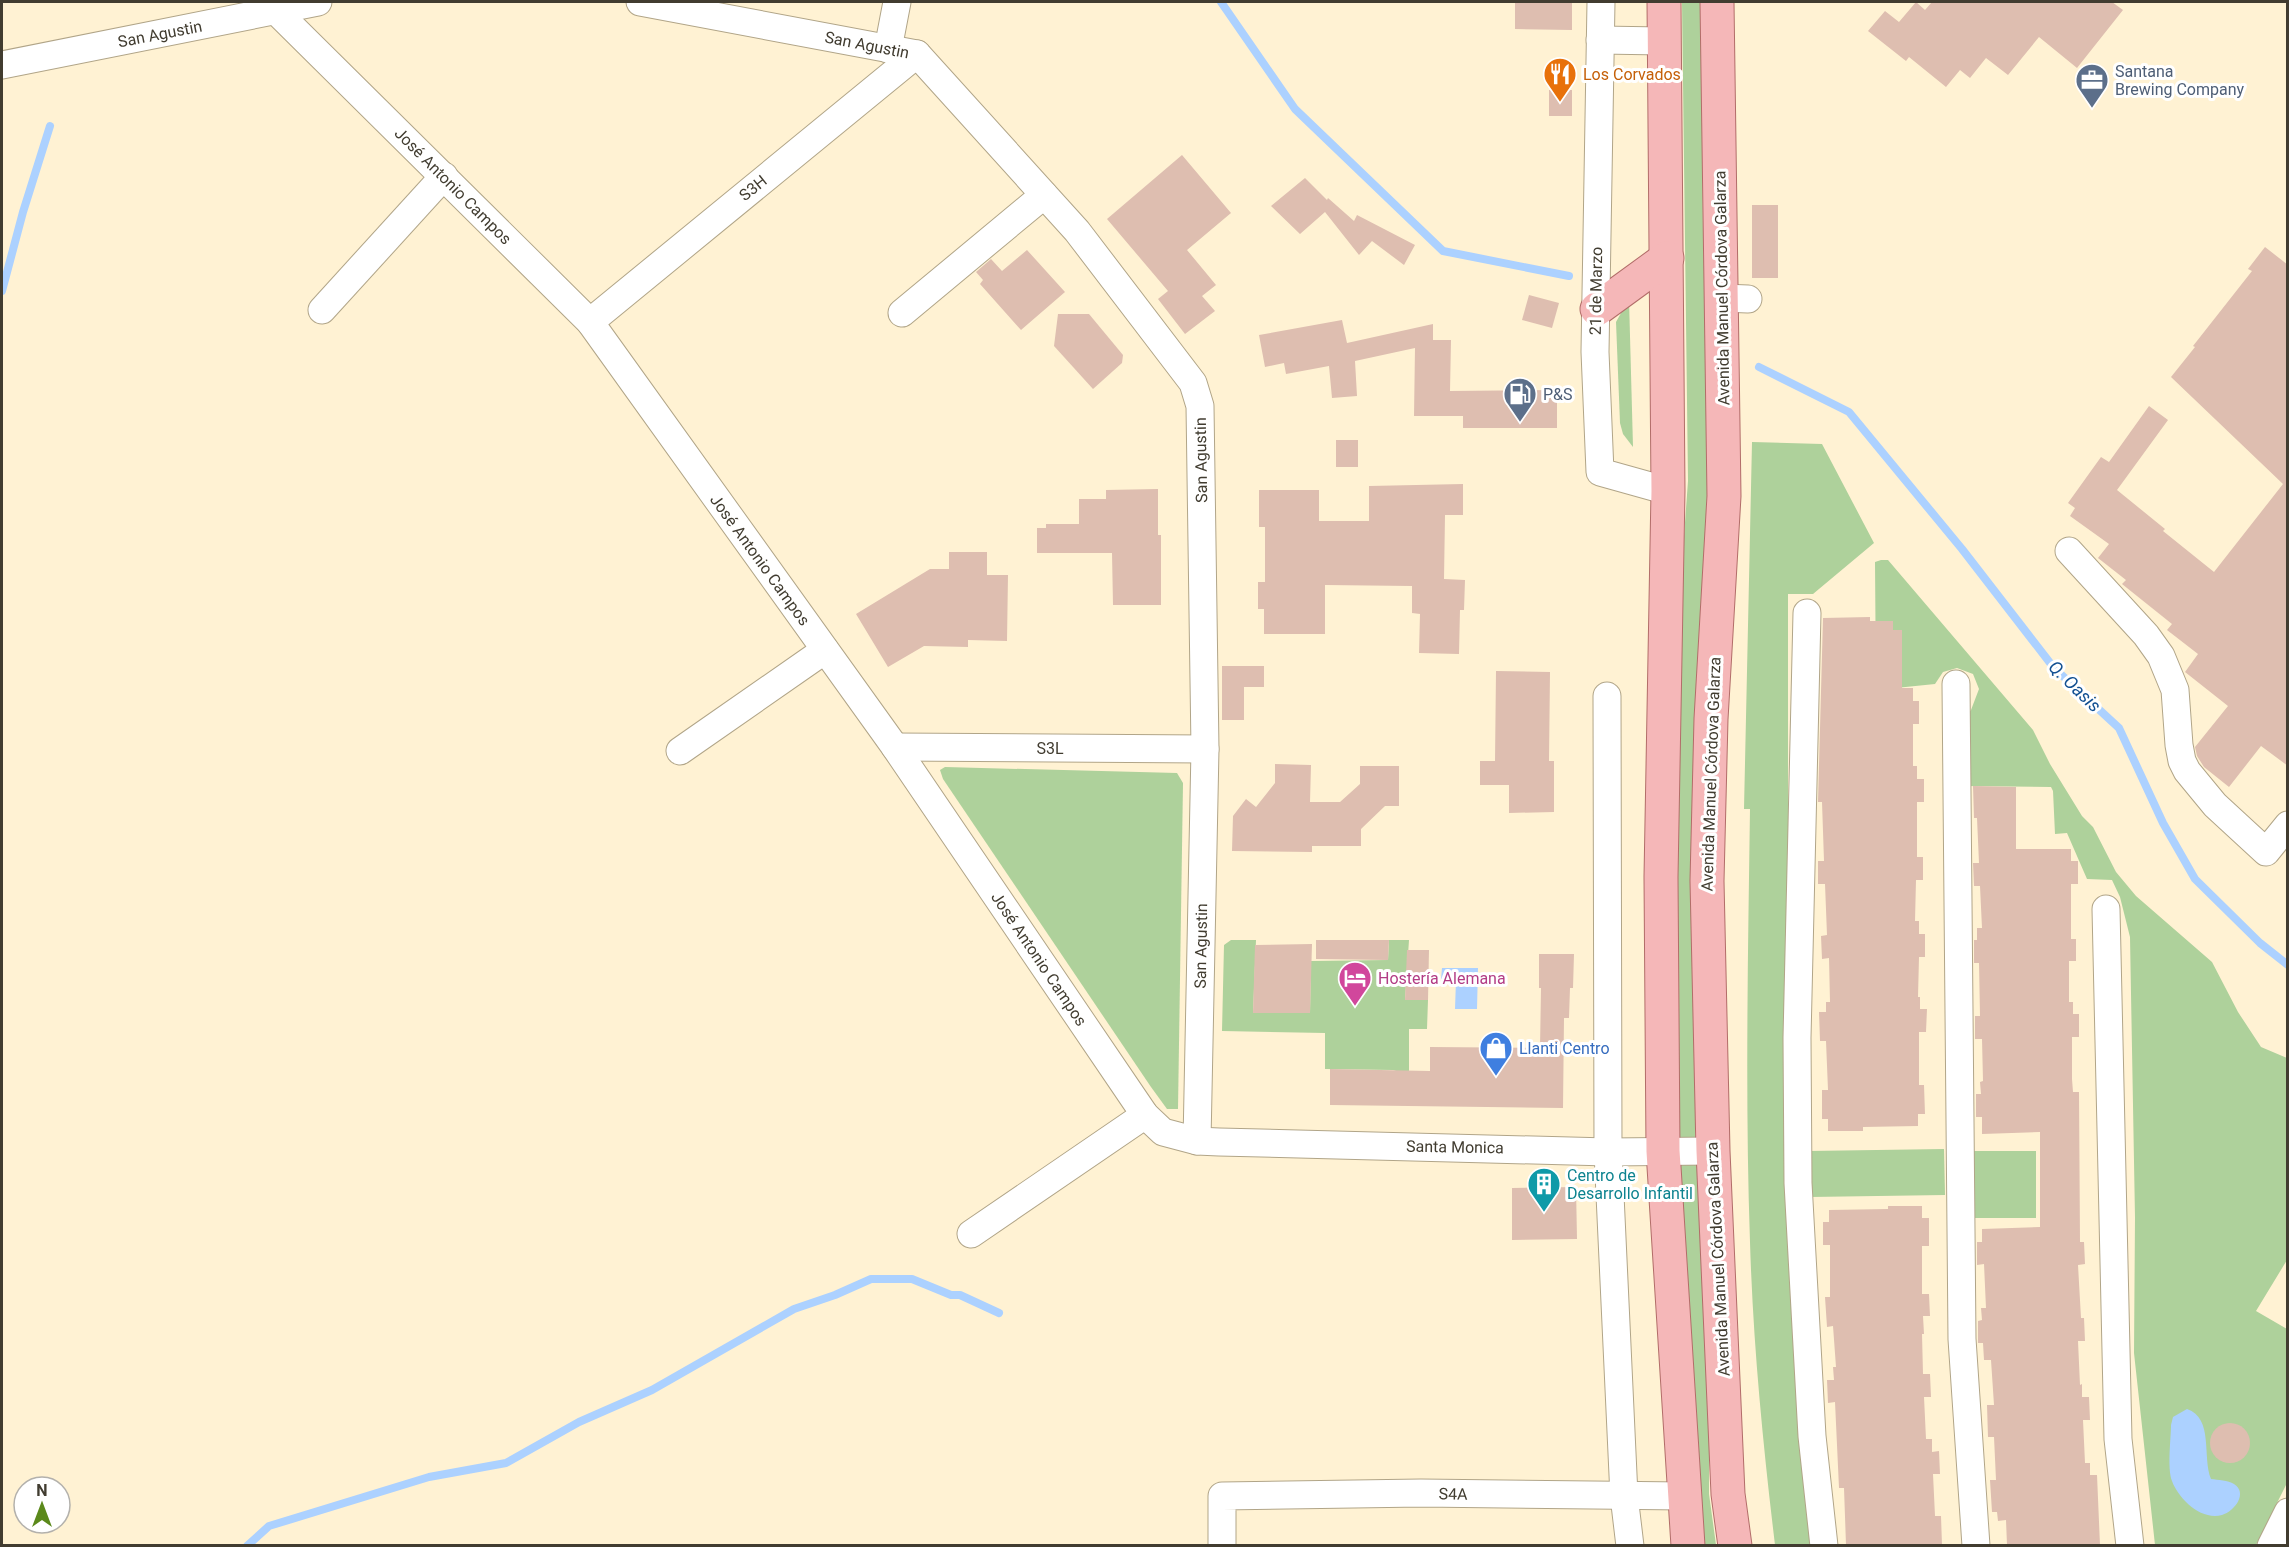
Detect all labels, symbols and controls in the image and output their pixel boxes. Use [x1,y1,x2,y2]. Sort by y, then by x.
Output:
street label: San Agustin [116,17,204,51]
street label: San Agustin [823,28,911,62]
restaurant icon: Los Corvados [1542,56,1578,103]
office icon: Santana Brewing Company [2074,62,2110,109]
place label: Santana Brewing Company [2115,62,2245,99]
place label: Los Corvados [1583,65,1681,84]
street label: José Antonio Campos [391,124,515,248]
street label: S3H [735,171,771,205]
street label: Avenida Manuel Córdova Galarza [1710,171,1734,405]
street label: 21 de Marzo [1586,247,1606,335]
fuel station icon: P&S [1502,376,1538,423]
place label: P&S [1543,385,1573,404]
street label: San Agustin [1191,417,1211,503]
street label: José Antonio Campos [706,491,814,629]
street label: Avenida Manuel Córdova Galarza [1697,656,1725,892]
water label: Q. Oasis [2044,656,2106,716]
street label: S3L [1036,739,1064,758]
street label: José Antonio Campos [987,888,1091,1030]
street label: San Agustin [1191,903,1211,989]
hotel icon: Hostería Alemana [1337,960,1373,1007]
place label: Hostería Alemana [1378,969,1506,988]
shop icon: Llanti Centro [1478,1030,1514,1077]
place label: Llanti Centro [1519,1039,1610,1058]
street label: Santa Monica [1406,1137,1504,1157]
street label: Avenida Manuel Córdova Galarza [1702,1141,1734,1377]
building icon: Centro de Desarrollo Infantil [1526,1166,1562,1213]
place label: Centro de Desarrollo Infantil [1567,1166,1693,1203]
north arrow [12,1475,72,1535]
text: N [36,1481,48,1500]
street label: S4A [1438,1484,1468,1504]

